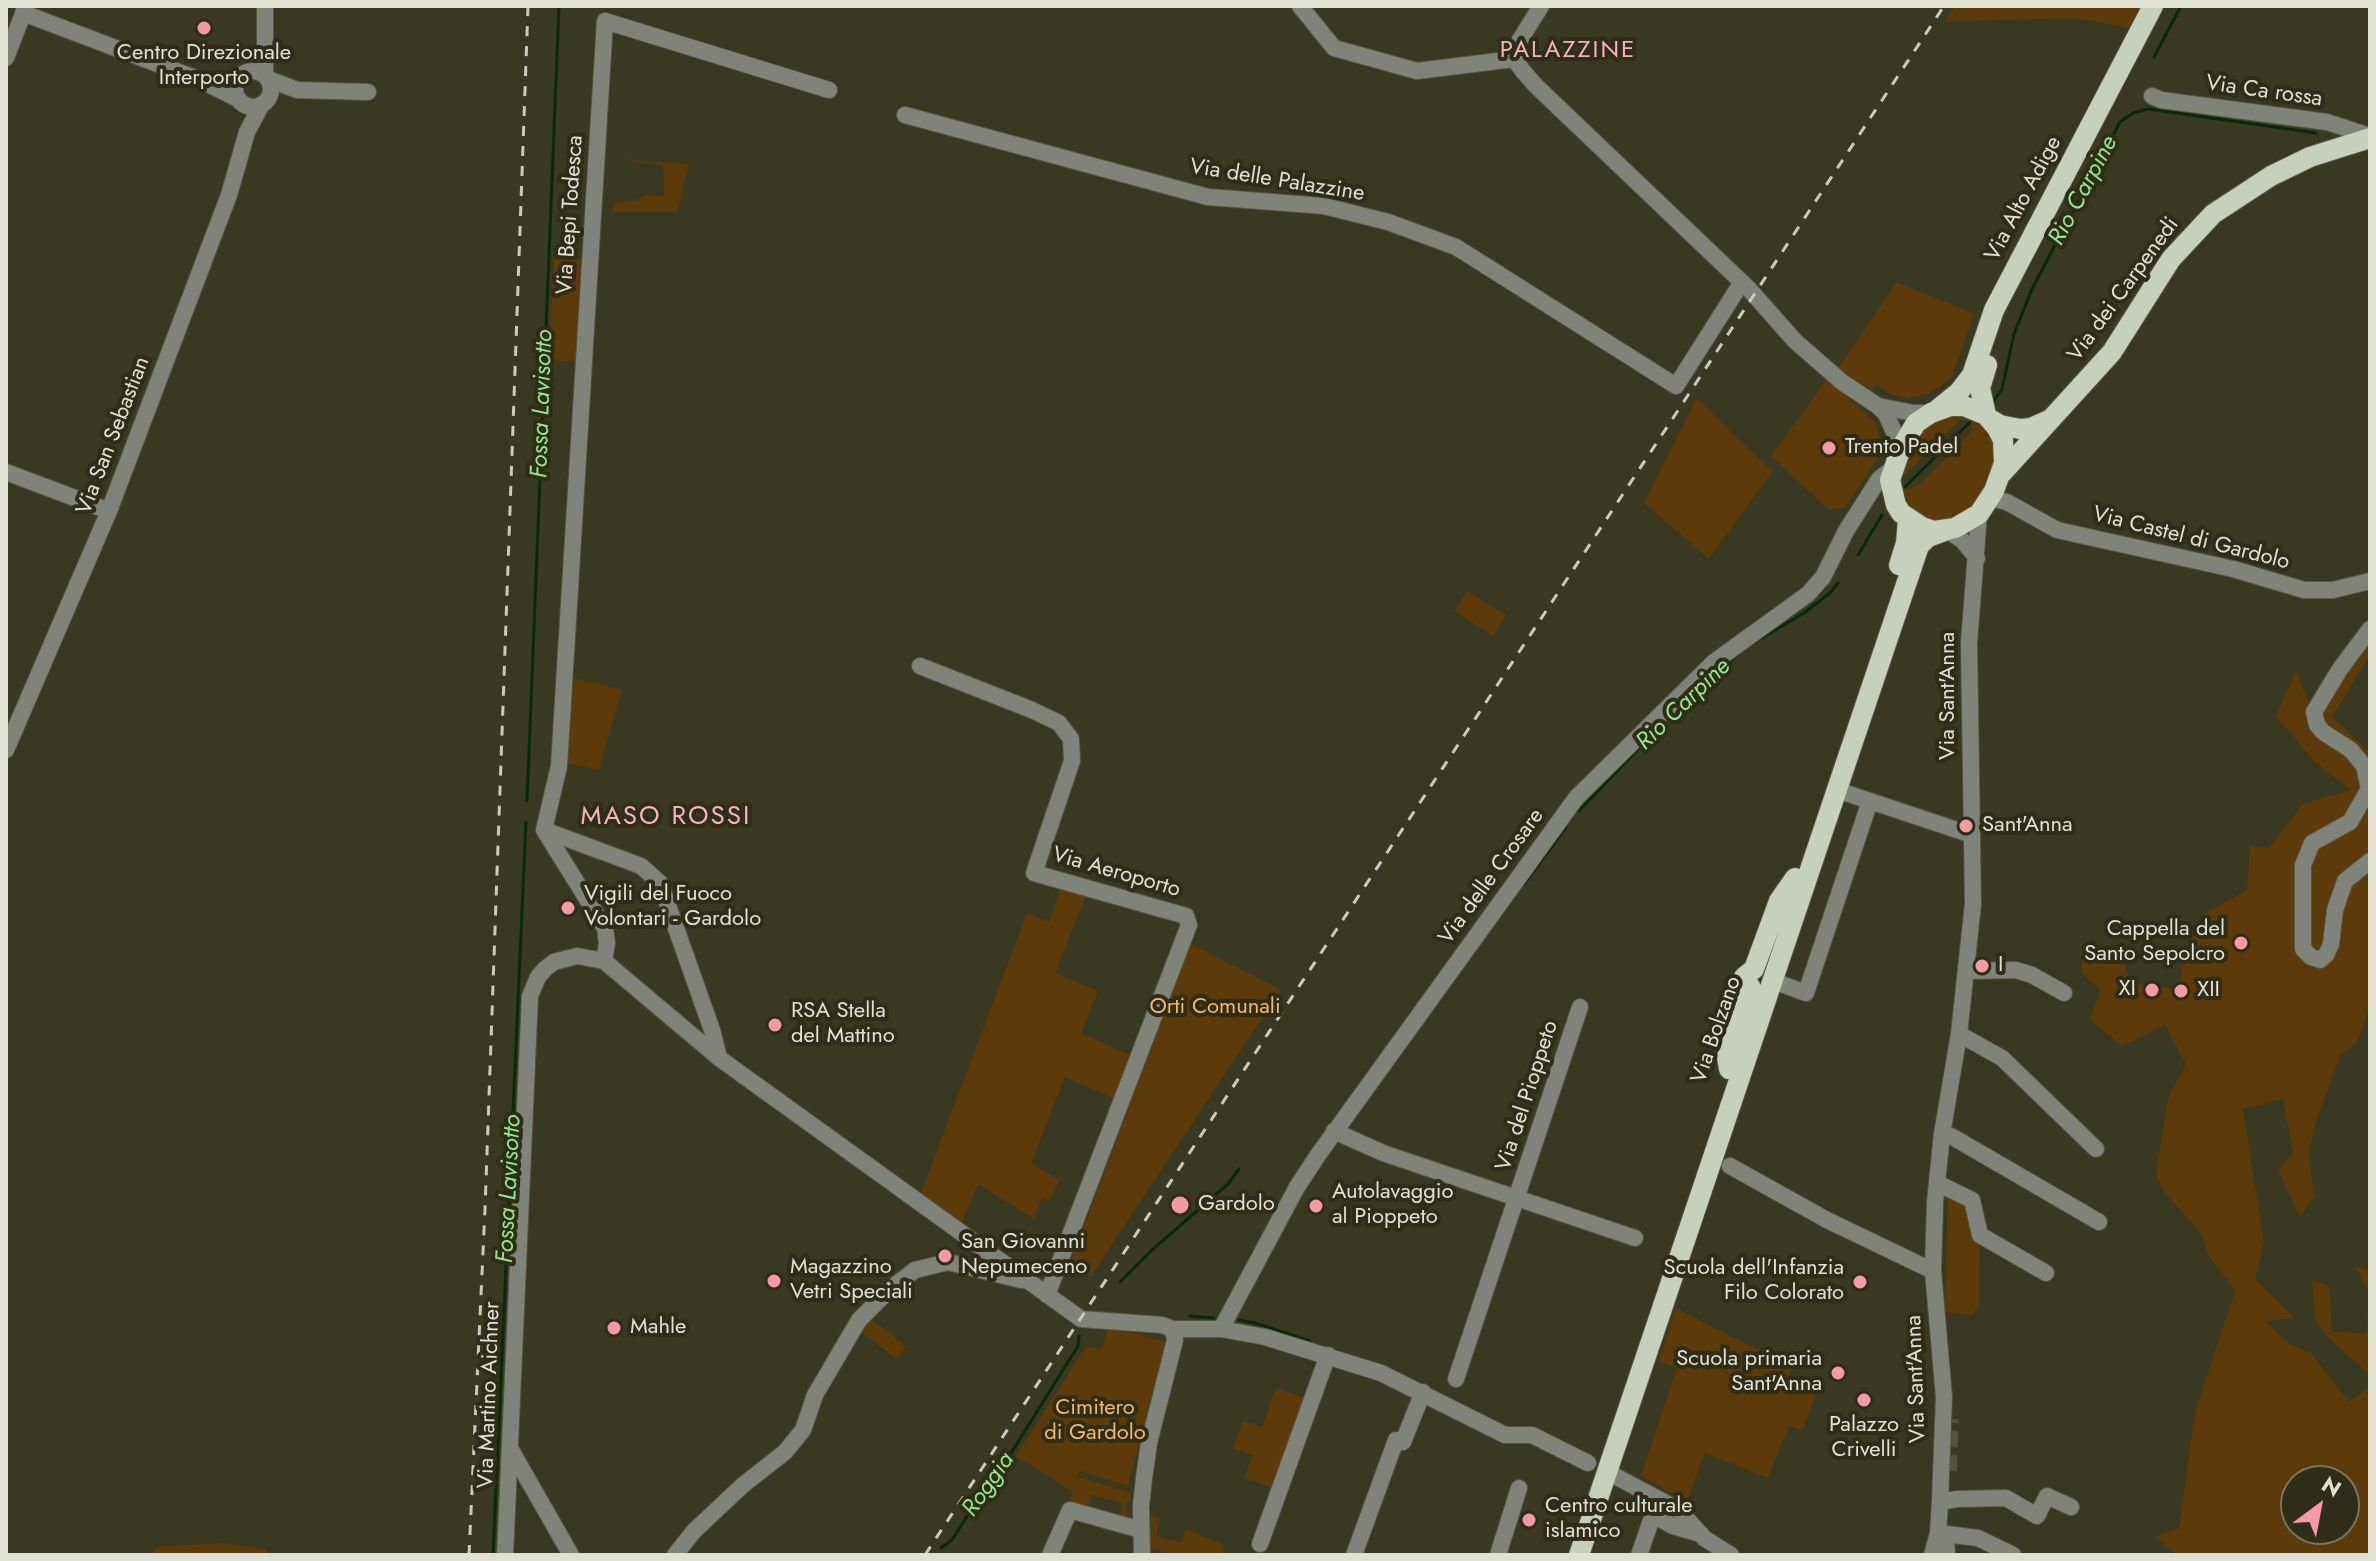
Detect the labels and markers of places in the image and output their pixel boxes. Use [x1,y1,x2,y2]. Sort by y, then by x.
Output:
marker: Centro Direzionale Interporto [195,19,213,37]
place label: Centro Direzionale Interporto [117,41,291,92]
place label: Trento Padel [1845,435,1958,461]
marker: Trento Padel [1820,439,1838,457]
place label: Sant'Anna [1982,813,2073,839]
marker: Sant'Anna [1957,817,1975,835]
place label: Vigili del Fuoco Volontari - Gardolo [584,882,761,934]
marker: Vigili del Fuoco Volontari - Gardolo [559,899,577,917]
place label: Cappella del Santo Sepolcro [2084,917,2225,968]
marker: Cappella del Santo Sepolcro [2232,934,2250,952]
place label: I [1998,953,2003,979]
marker: I [1973,957,1991,975]
place label: XI [2118,977,2136,1003]
place label: XII [2197,978,2220,1004]
marker: XI [2143,981,2161,999]
marker: XII [2172,982,2190,1000]
place label: RSA Stella del Mattino [791,999,895,1050]
marker: RSA Stella del Mattino [766,1016,784,1034]
place label: Autolavaggio al Pioppeto [1332,1180,1454,1232]
place label: Gardolo [1198,1192,1275,1218]
marker: Gardolo [1169,1194,1191,1216]
marker: Autolavaggio al Pioppeto [1307,1197,1325,1215]
place label: San Giovanni Nepumeceno [961,1230,1087,1282]
marker: San Giovanni Nepumeceno [936,1247,954,1265]
place label: Magazzino Vetri Speciali [790,1255,913,1306]
place label: Scuola dell'Infanzia Filo Colorato [1664,1256,1844,1308]
marker: Magazzino Vetri Speciali [765,1272,783,1290]
marker: Scuola dell'Infanzia Filo Colorato [1851,1273,1869,1291]
place label: Mahle [630,1315,686,1341]
marker: Mahle [605,1319,623,1337]
place label: Scuola primaria Sant'Anna [1676,1347,1822,1398]
marker: Scuola primaria Sant'Anna [1829,1364,1847,1382]
marker: Palazzo Crivelli [1855,1391,1873,1409]
place label: Palazzo Crivelli [1829,1413,1899,1464]
place label: Centro culturale islamico [1545,1494,1693,1546]
marker: Centro culturale islamico [1520,1511,1538,1529]

